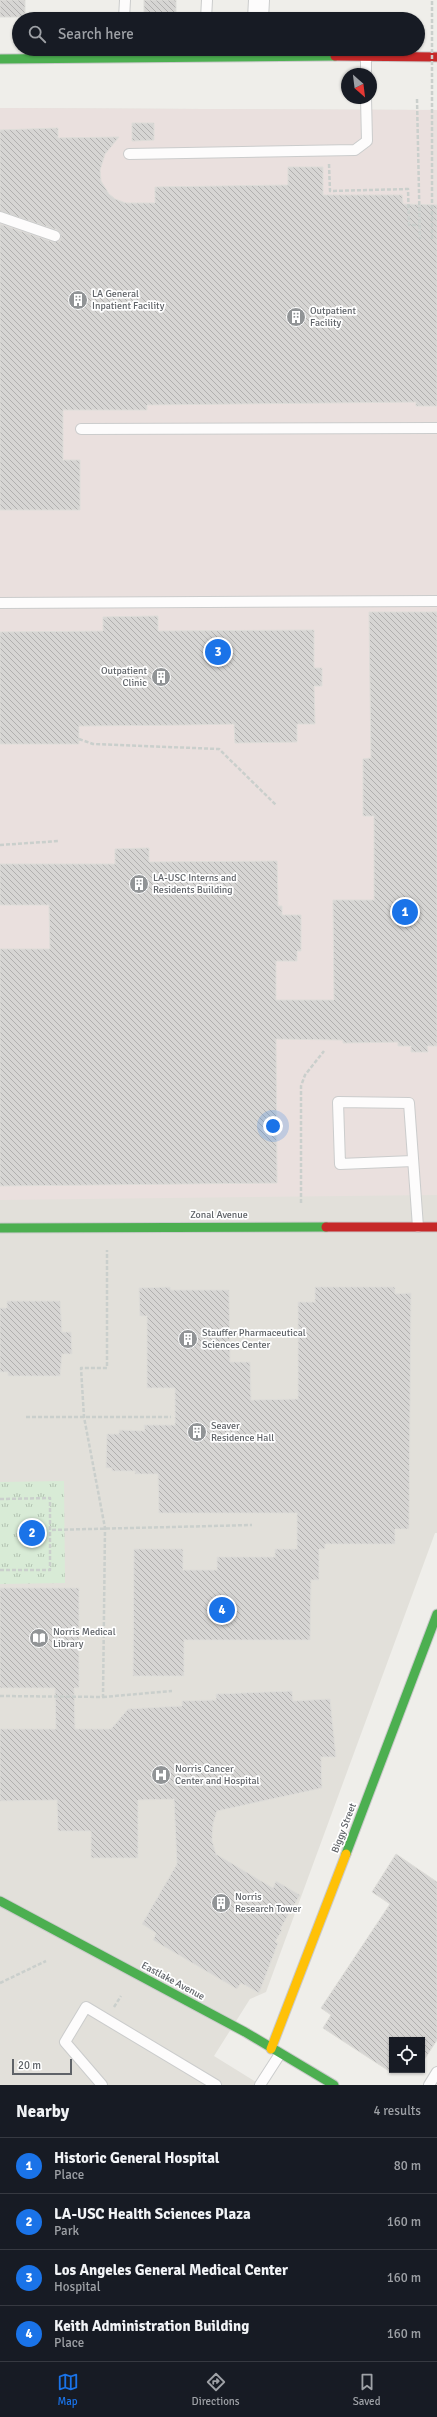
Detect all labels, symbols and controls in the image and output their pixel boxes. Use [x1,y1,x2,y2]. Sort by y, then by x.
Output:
search box [12,12,425,56]
icon: search [26,23,48,45]
text: Search here [58,25,134,43]
north arrow [341,68,377,104]
place label: LA General Inpatient Facility [92,288,165,312]
building icon: LA General Inpatient Facility [67,289,89,311]
place label: Outpatient Facility [310,305,357,329]
building icon: Outpatient Facility [285,306,307,328]
pin: 3 [205,637,231,667]
place label: Outpatient Clinic [101,665,147,689]
building icon: Outpatient Clinic [150,666,172,688]
place label: LA-USC Interns and Residents Building [153,872,237,896]
building icon: LA-USC Interns and Residents Building [128,873,150,895]
pin: 1 [392,897,418,927]
your location [263,1116,283,1136]
street label: Zonal Avenue [190,1209,248,1221]
place label: Stauffer Pharmaceutical Sciences Center [202,1327,306,1351]
building icon: Stauffer Pharmaceutical Sciences Center [177,1328,199,1350]
place label: Seaver Residence Hall [211,1420,274,1444]
building icon: Seaver Residence Hall [186,1421,208,1443]
pin: 2 [19,1518,45,1548]
pin: 4 [209,1595,235,1625]
place label: Norris Medical Library [53,1626,116,1650]
library icon: Norris Medical Library [28,1627,50,1649]
place label: Norris Cancer Center and Hospital [175,1763,260,1787]
hospital icon: Norris Cancer Center and Hospital [150,1764,172,1786]
street label: Biggy Street [329,1801,359,1855]
place label: Norris Research Tower [235,1891,301,1915]
building icon: Norris Research Tower [210,1892,232,1914]
street label: Eastlake Avenue [139,1959,207,2003]
map controls [389,2037,425,2073]
button: locate [389,2037,425,2073]
scale bar [12,2057,72,2076]
text: 20 m [18,2059,41,2072]
text: Nearby [16,2101,69,2122]
text: 4 results [373,2103,421,2119]
text: Historic General Hospital [54,2149,220,2167]
text: 1 [25,2158,33,2174]
text: 80 m [394,2158,421,2174]
text: Place [54,2167,84,2183]
text: LA-USC Health Sciences Plaza [54,2205,251,2223]
text: 2 [25,2214,33,2230]
text: 160 m [387,2214,421,2230]
text: Park [54,2223,79,2239]
text: Los Angeles General Medical Center [54,2261,288,2279]
text: 3 [25,2270,33,2286]
text: 160 m [387,2270,421,2286]
text: Hospital [54,2279,101,2295]
text: Keith Administration Building [54,2317,249,2335]
text: 4 [25,2326,33,2342]
text: 160 m [387,2326,421,2342]
text: Place [54,2335,84,2351]
tab: Map [57,2371,79,2408]
tab: Directions [192,2371,240,2408]
tab: Saved [353,2371,380,2408]

